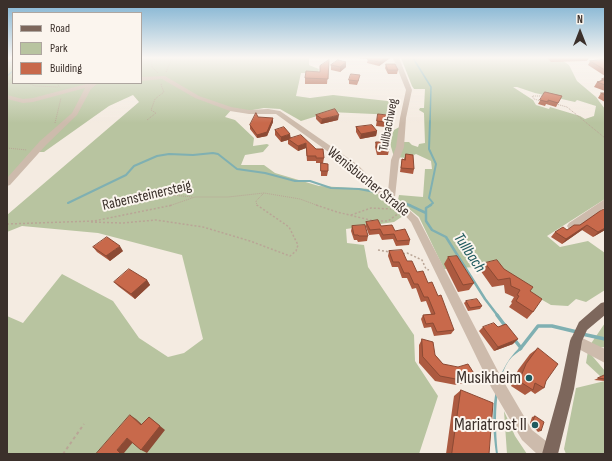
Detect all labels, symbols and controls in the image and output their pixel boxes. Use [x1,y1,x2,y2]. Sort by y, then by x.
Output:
legend [12,12,142,84]
north arrow [560,12,600,52]
text: N [577,13,583,26]
text: Road [50,21,70,36]
text: Park [50,41,68,56]
text: Building [50,61,82,76]
street label: Tullbachweg [376,97,402,153]
street label: Wenisbucher Straße [323,143,413,221]
street label: Rabensteinersteig [101,177,193,215]
water label: Tullbach [449,230,489,276]
place label: Musikheim [456,367,521,389]
marker: Musikheim [524,373,534,383]
place label: Mariatrost II [454,414,527,436]
marker: Mariatrost II [530,420,540,430]

